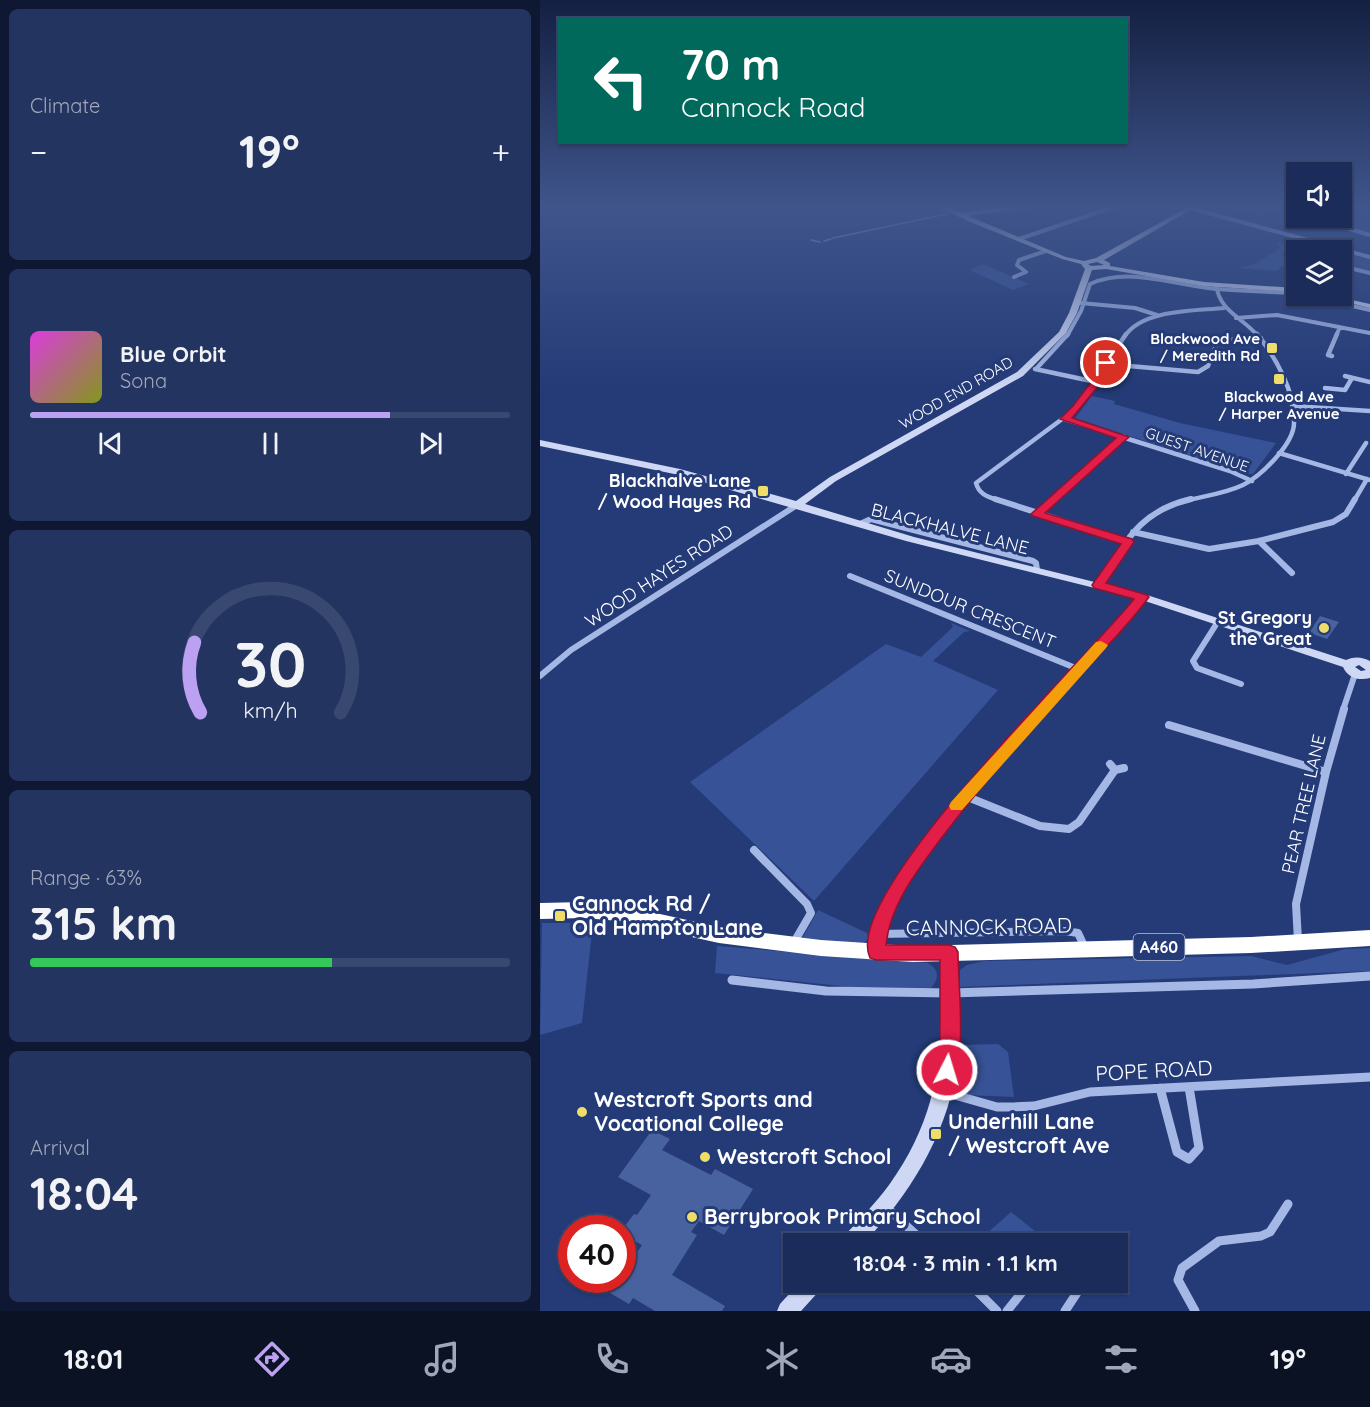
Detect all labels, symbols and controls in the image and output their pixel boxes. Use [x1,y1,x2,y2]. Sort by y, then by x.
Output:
text: 70 m [681,38,780,91]
icon: left [582,42,660,120]
text: Cannock Road [681,90,865,124]
text: Climate [30,93,100,118]
text: 19° [239,123,300,179]
text: − [30,131,47,172]
text: + [491,131,510,172]
map controls [1286,162,1352,306]
button: sound [1286,162,1352,228]
button: layers [1286,240,1352,306]
place label: Blackwood Ave / Meredith Rd [1150,329,1260,365]
pin [1080,337,1131,388]
text: Blue Orbit [120,340,226,368]
marker: Blackwood Ave / Meredith Rd [1265,341,1279,355]
icon: arrive [1089,346,1122,379]
street label: WOOD END ROAD [895,352,1016,433]
text: Sona [120,368,167,393]
marker: Blackwood Ave / Harper Avenue [1272,372,1286,386]
place label: Blackwood Ave / Harper Avenue [1218,387,1340,423]
street label: GUEST AVENUE [1143,423,1251,476]
icon: previous [94,427,127,460]
icon: pause [254,427,287,460]
icon: next [414,427,447,460]
place label: Blackhalve Lane / Wood Hayes Rd [598,469,751,513]
marker: Blackhalve Lane / Wood Hayes Rd [756,484,770,498]
street label: BLACKHALVE LANE [869,498,1031,559]
street label: WOOD HAYES ROAD [580,519,737,632]
street label: SUNDOUR CRESCENT [881,564,1059,653]
place label: St Gregory the Great [1218,606,1312,650]
marker: St Gregory the Great [1317,621,1331,635]
text: 30 [234,625,306,703]
text: km/h [243,697,297,723]
street label: PEAR TREE LANE [1276,732,1331,876]
text: Range · 63% [30,865,142,890]
place label: Cannock Rd / Old Hampton Lane [572,890,763,940]
text: 315 km [30,895,177,951]
marker: Cannock Rd / Old Hampton Lane [553,909,567,923]
street label: CANNOCK ROAD [906,912,1072,940]
road number: A460 [1134,934,1184,960]
position arrow [915,1038,979,1102]
street label: POPE ROAD [1095,1054,1213,1086]
place label: Westcroft Sports and Vocational College [594,1086,813,1136]
marker: Westcroft Sports and Vocational College [575,1105,589,1119]
place label: Underhill Lane / Westcroft Ave [948,1108,1110,1158]
marker: Underhill Lane / Westcroft Ave [929,1127,943,1141]
text: Arrival [30,1135,90,1160]
place label: Westcroft School [717,1143,892,1169]
marker: Westcroft School [698,1150,712,1164]
text: 18:04 [30,1165,139,1221]
place label: Berrybrook Primary School [704,1203,981,1229]
marker: Berrybrook Primary School [685,1210,699,1224]
speed limit sign: 40 [558,1215,636,1293]
text: 18:04 · 3 min · 1.1 km [853,1249,1058,1277]
icon: directions [251,1338,293,1380]
icon: music [421,1338,463,1380]
icon: phone [591,1338,633,1380]
icon: climate [761,1338,803,1380]
icon: car [930,1338,972,1380]
icon: filters [1100,1338,1142,1380]
text: 18:01 [64,1342,124,1376]
text: 19° [1270,1342,1306,1376]

